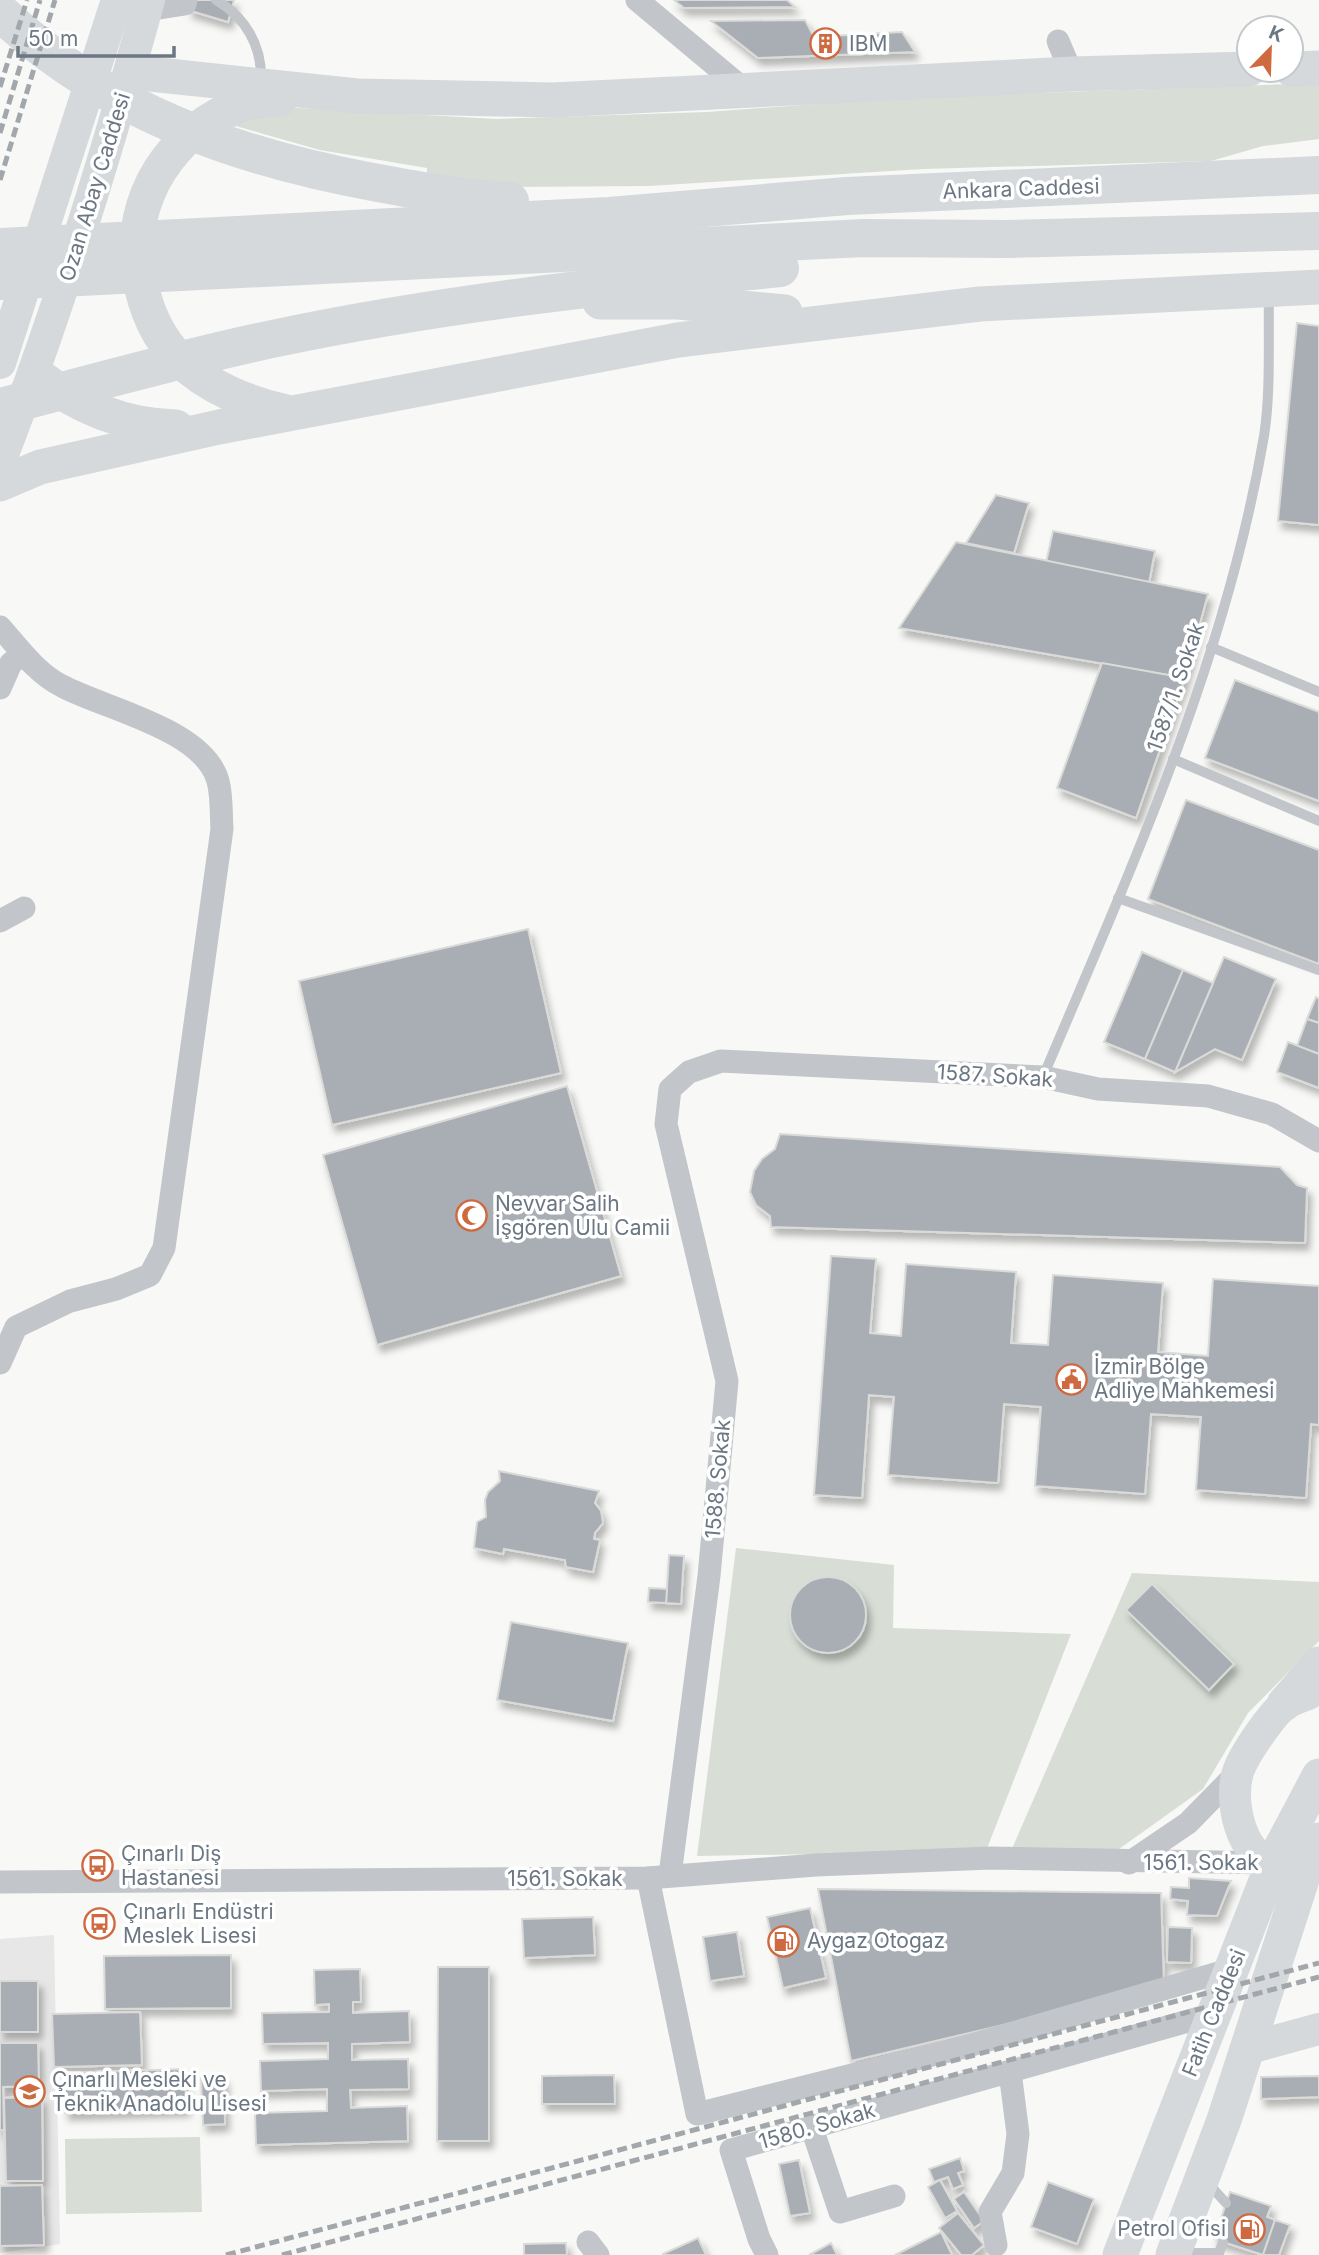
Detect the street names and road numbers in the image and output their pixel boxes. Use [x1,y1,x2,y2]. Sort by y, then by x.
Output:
street label: Ozan Abay Caddesi [54,90,135,284]
street label: Ankara Caddesi [942,173,1100,204]
street label: 1587/1. Sokak [1142,618,1209,755]
street label: 1587. Sokak [936,1059,1054,1092]
street label: 1588. Sokak [700,1418,735,1540]
street label: 1561. Sokak [1143,1850,1259,1875]
street label: 1561. Sokak [507,1866,623,1891]
street label: Fatih Caddesi [1177,1945,1250,2080]
street label: 1580. Sokak [756,2097,878,2154]

